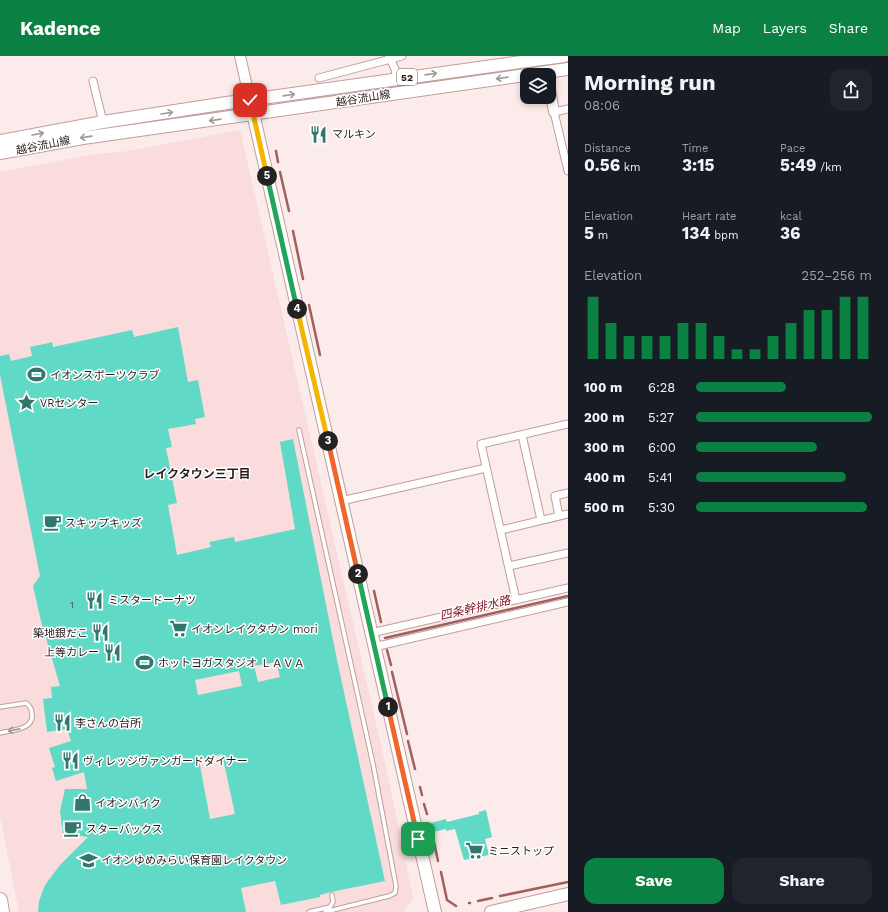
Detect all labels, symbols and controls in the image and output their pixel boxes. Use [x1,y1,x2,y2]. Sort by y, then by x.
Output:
text: Kadence [20,17,100,40]
text: Map [712,20,741,36]
text: Layers [763,20,807,36]
text: Share [829,20,868,36]
map controls [520,68,556,104]
button: layers [520,68,556,104]
road number: 52 [397,69,417,85]
button: share [830,69,872,111]
one-way arrow [424,70,437,78]
text: Morning run [584,70,716,95]
one-way arrow [496,74,509,82]
pin [233,83,267,117]
street label: 越谷流山線 [335,88,391,109]
icon: check [239,89,261,111]
one-way arrow [282,91,295,99]
text: 08:06 [584,98,620,113]
one-way arrow [160,109,173,117]
one-way arrow [209,116,222,124]
restaurant icon: マルキン [309,124,329,144]
place label: マルキン [332,128,376,141]
one-way arrow [31,129,44,137]
one-way arrow [80,133,93,141]
street label: 越谷流山線 [15,134,71,157]
text: Distance [584,142,631,155]
text: Time [682,142,708,155]
text: Pace [780,142,805,155]
text: 0.56 [584,155,620,175]
text: 3:15 [682,155,714,175]
text: 5:49 [780,155,817,175]
text: km [620,161,641,174]
text: /km [817,161,842,174]
pin: 5 [257,166,277,186]
text: 5 [264,169,270,182]
text: Elevation [584,210,633,223]
text: Heart rate [682,210,736,223]
text: kcal [780,210,802,223]
text: 5 [584,223,594,243]
text: 134 [682,223,710,243]
text: 36 [780,223,801,243]
text: m [594,229,608,242]
text: bpm [710,229,738,242]
text: Elevation [584,268,642,283]
text: 252–256 m [802,268,872,283]
pin: 4 [287,299,307,319]
text: 4 [293,302,301,315]
sports icon: イオンスポーツクラブ [27,365,47,385]
place label: イオンスポーツクラブ [50,369,160,382]
text: 100 m [584,380,622,395]
text: 6:28 [648,380,675,395]
place icon: VRセンター [17,393,37,413]
place label: VRセンター [40,397,98,410]
text: 200 m [584,410,624,425]
text: 5:27 [648,410,674,425]
pin: 3 [318,431,338,451]
text: 3 [325,434,331,447]
text: 300 m [584,440,624,455]
text: 6:00 [648,440,676,455]
district label: レイクタウン三丁目 [143,467,251,481]
text: 400 m [584,470,625,485]
text: 5:41 [648,470,672,485]
text: 500 m [584,500,624,515]
text: 5:30 [648,500,675,515]
cafe icon: スキップキッズ [42,513,62,533]
place label: スキップキッズ [65,517,142,530]
pin: 2 [348,564,368,584]
text: 2 [355,567,361,580]
restaurant icon: ミスタードーナツ [85,590,105,610]
water label: 四条幹排水路 [438,593,513,623]
place label: ミスタードーナツ [108,594,196,607]
house number: 1 [70,600,74,610]
supermarket icon: イオンレイクタウン mori [168,619,188,639]
restaurant icon: 築地銀だこ [91,623,111,643]
place label: イオンレイクタウン mori [191,623,318,636]
place label: 築地銀だこ [33,627,88,640]
restaurant icon: 上等カレー [102,642,122,662]
place label: 上等カレー [44,646,99,659]
sports icon: ホットヨガスタジオ ＬＡＶＡ [135,653,155,673]
place label: ホットヨガスタジオ ＬＡＶＡ [158,657,305,670]
pin: 1 [378,697,398,717]
text: 1 [386,700,390,713]
restaurant icon: 李さんの台所 [52,713,72,733]
place label: 李さんの台所 [75,717,142,730]
one-way arrow [8,726,21,734]
restaurant icon: ヴィレッジヴァンガードダイナー [60,751,80,771]
place label: ヴィレッジヴァンガードダイナー [83,755,248,768]
shop icon: イオンバイク [72,793,92,813]
place label: イオンバイク [95,797,161,810]
cafe icon: スターバックス [63,819,83,839]
pin [401,822,435,856]
place label: スターバックス [86,823,163,836]
icon: arrive [407,828,429,850]
supermarket icon: ミニストップ [465,841,485,861]
place label: ミニストップ [488,845,554,858]
school or university icon: イオンゆめみらい保育園レイクタウン [78,850,98,870]
place label: イオンゆめみらい保育園レイクタウン [101,854,287,867]
button: Save [584,858,724,904]
button: Share [732,858,872,904]

